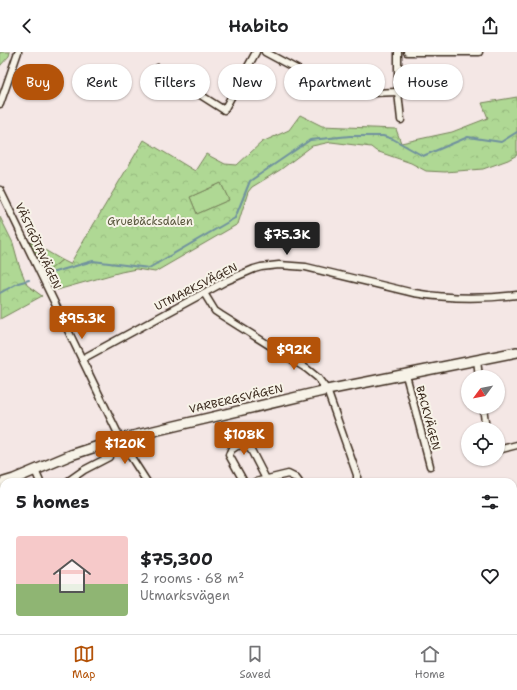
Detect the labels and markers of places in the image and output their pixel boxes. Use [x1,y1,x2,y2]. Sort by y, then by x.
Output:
pin: $75.3K [254,222,320,256]
pin: $95.3K [49,306,115,340]
pin: $92K [270,337,318,371]
pin: $108K [216,422,272,456]
pin: $120K [97,431,153,465]

